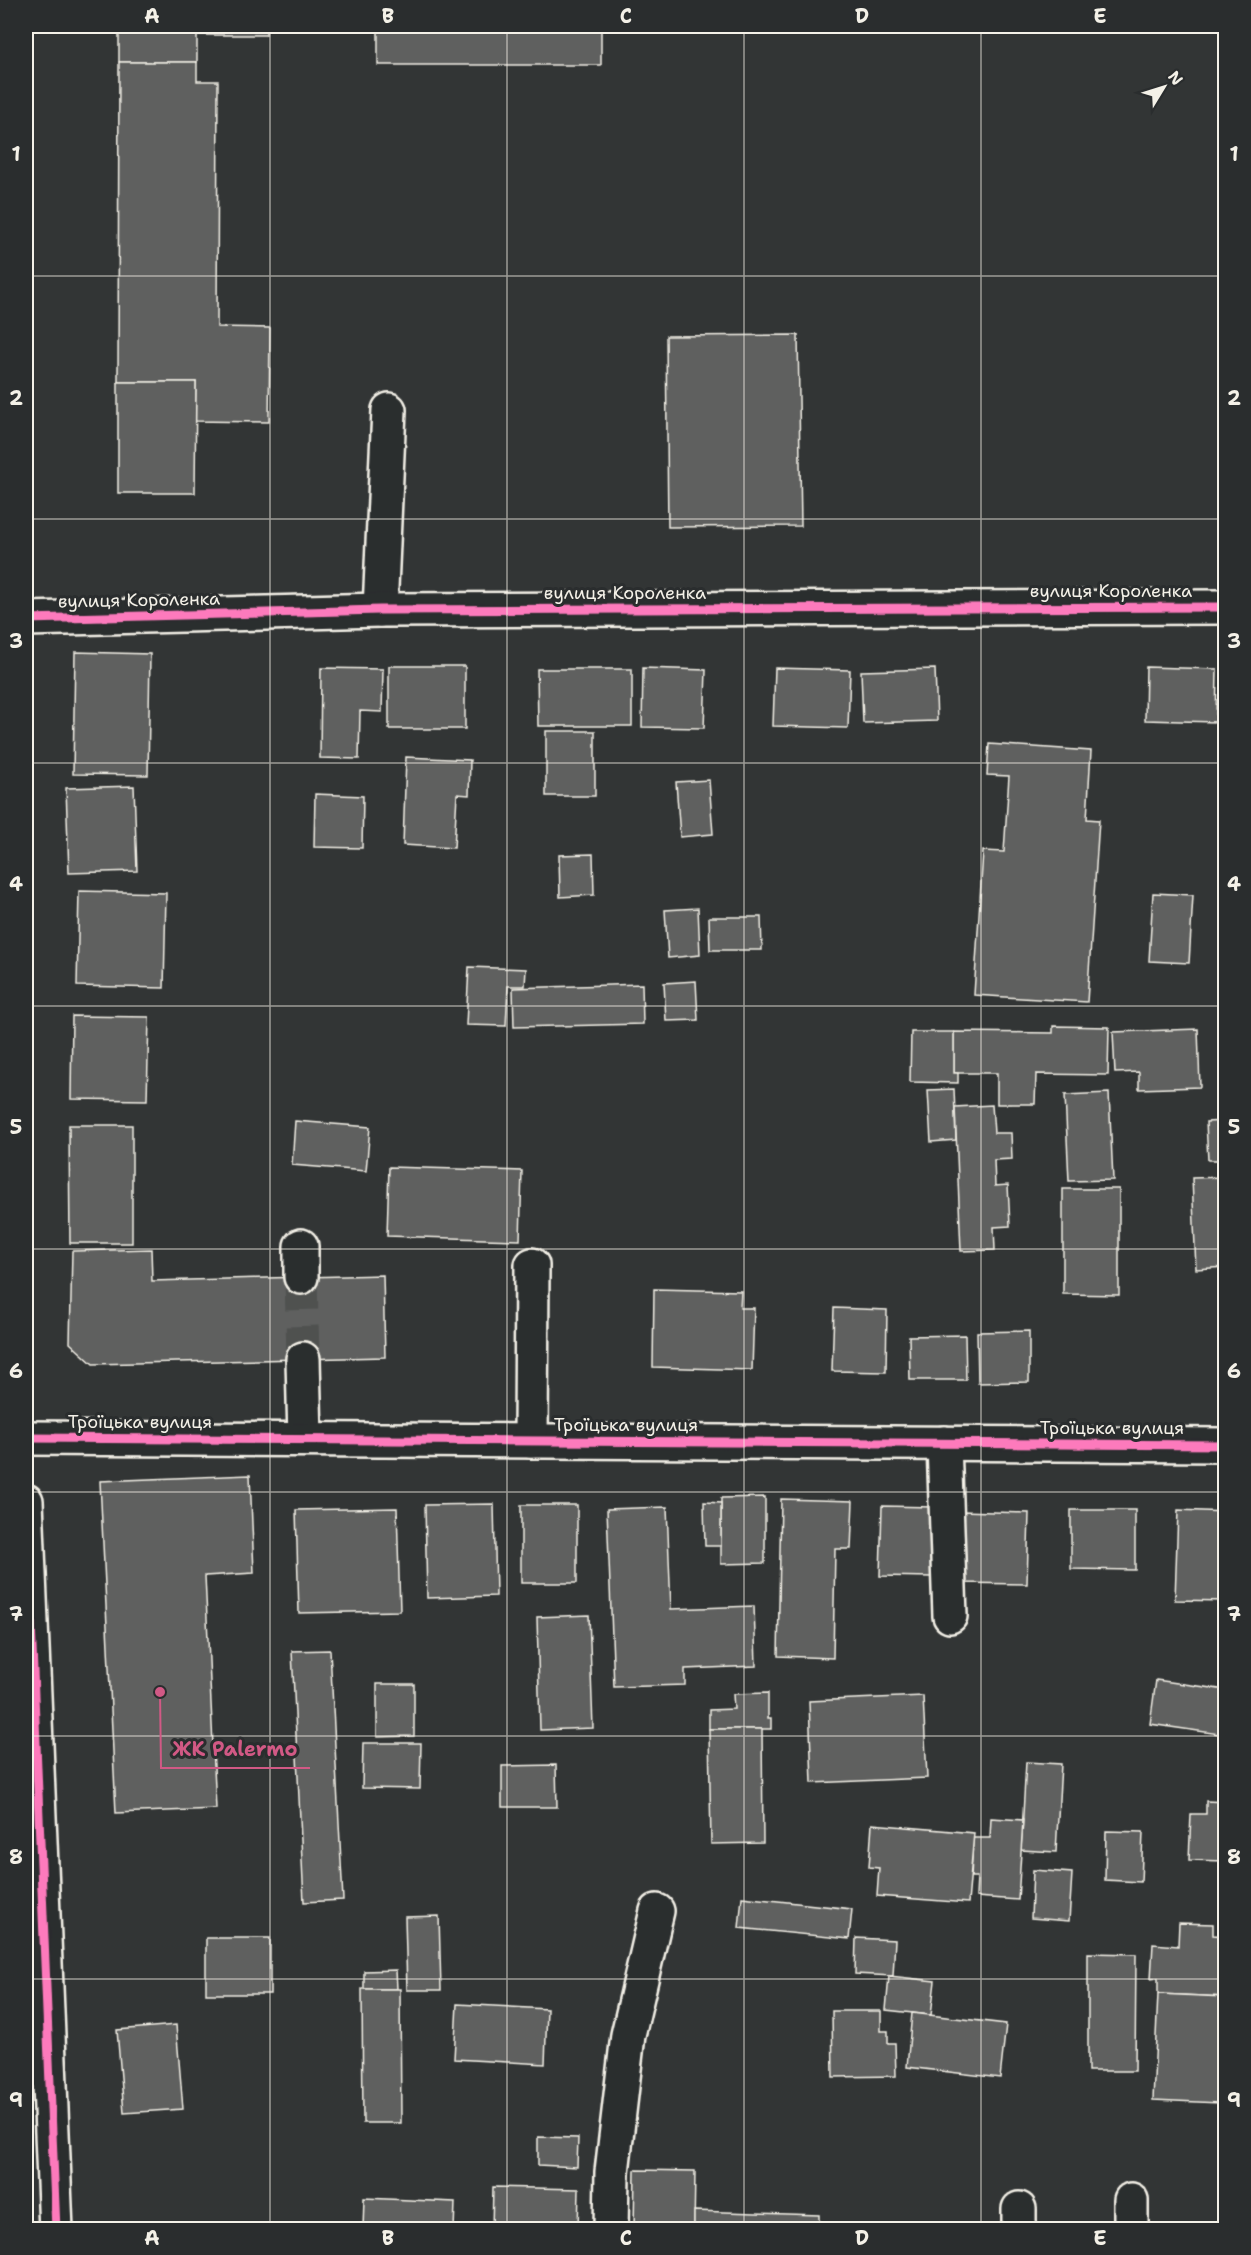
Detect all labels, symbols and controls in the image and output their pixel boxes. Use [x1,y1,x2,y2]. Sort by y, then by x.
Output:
text: A [144,3,160,29]
text: B [382,3,394,29]
text: C [620,3,632,29]
text: D [855,3,869,29]
text: E [1093,3,1107,29]
north arrow [1134,57,1194,117]
text: N [1163,67,1188,90]
text: 1 [11,141,21,167]
text: 1 [1229,141,1239,167]
text: 2 [9,385,23,411]
text: 2 [1227,385,1241,411]
street label: вулиця Короленка [1030,579,1192,603]
street label: вулиця Короленка [544,581,706,605]
street label: вулиця Короленка [58,587,220,613]
text: 3 [9,628,23,654]
text: 3 [1227,628,1241,654]
text: 4 [9,871,23,897]
text: 4 [1227,871,1241,897]
text: 5 [10,1114,22,1140]
text: 5 [1228,1114,1240,1140]
text: 6 [9,1358,23,1384]
text: 6 [1227,1358,1241,1384]
street label: Троїцька вулиця [68,1410,212,1434]
street label: Троїцька вулиця [554,1413,698,1437]
street label: Троїцька вулиця [1040,1416,1184,1440]
text: 7 [9,1601,23,1627]
text: 7 [1227,1601,1241,1627]
callout: ЖК Palermo [161,1730,310,1768]
text: ЖК Palermo [173,1736,297,1762]
text: 8 [9,1844,23,1870]
text: 8 [1227,1844,1241,1870]
text: 9 [9,2087,23,2113]
text: 9 [1227,2087,1241,2113]
text: A [144,2225,160,2251]
text: B [382,2225,394,2251]
text: C [620,2225,632,2251]
text: D [855,2225,869,2251]
text: E [1093,2225,1107,2251]

